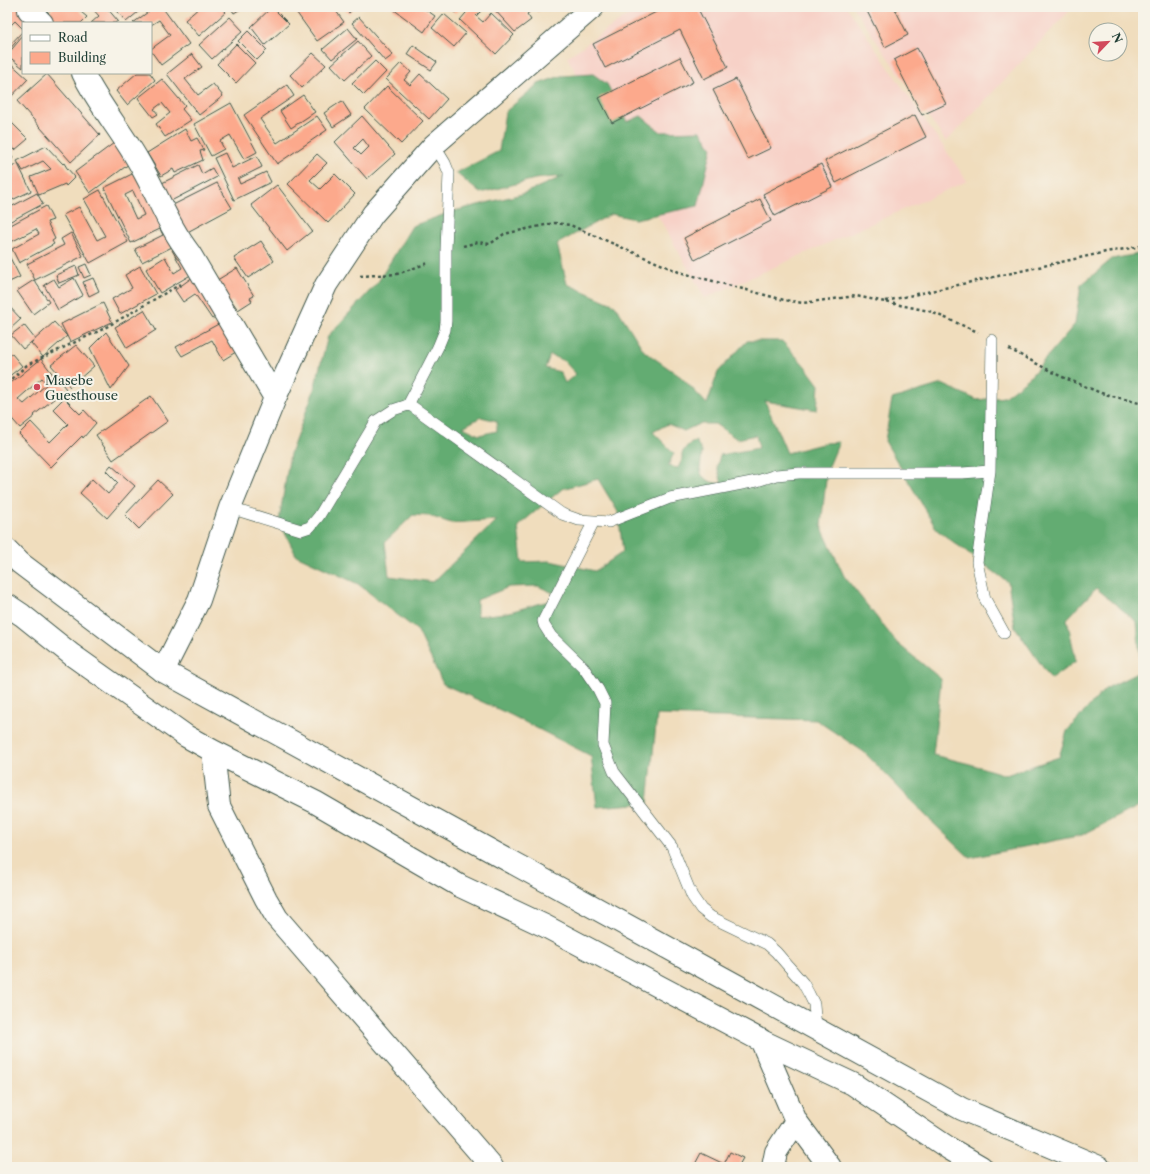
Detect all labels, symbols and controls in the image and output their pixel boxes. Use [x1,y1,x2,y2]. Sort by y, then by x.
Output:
legend [22,22,152,74]
north arrow [1088,22,1128,62]
text: Road [58,30,88,45]
text: N [1109,30,1126,45]
text: Building [58,50,106,65]
place label: Masebe Guesthouse [45,372,118,403]
marker: Masebe Guesthouse [32,382,42,392]

